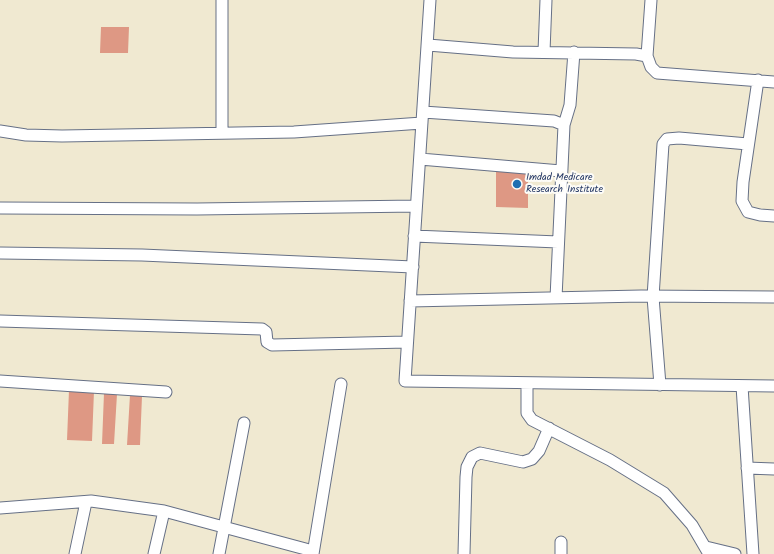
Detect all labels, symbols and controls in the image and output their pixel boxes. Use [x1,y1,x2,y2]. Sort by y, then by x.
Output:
place label: Imdad Medicare Research Institute [526,172,603,196]
marker: Imdad Medicare Research Institute [511,178,523,190]

